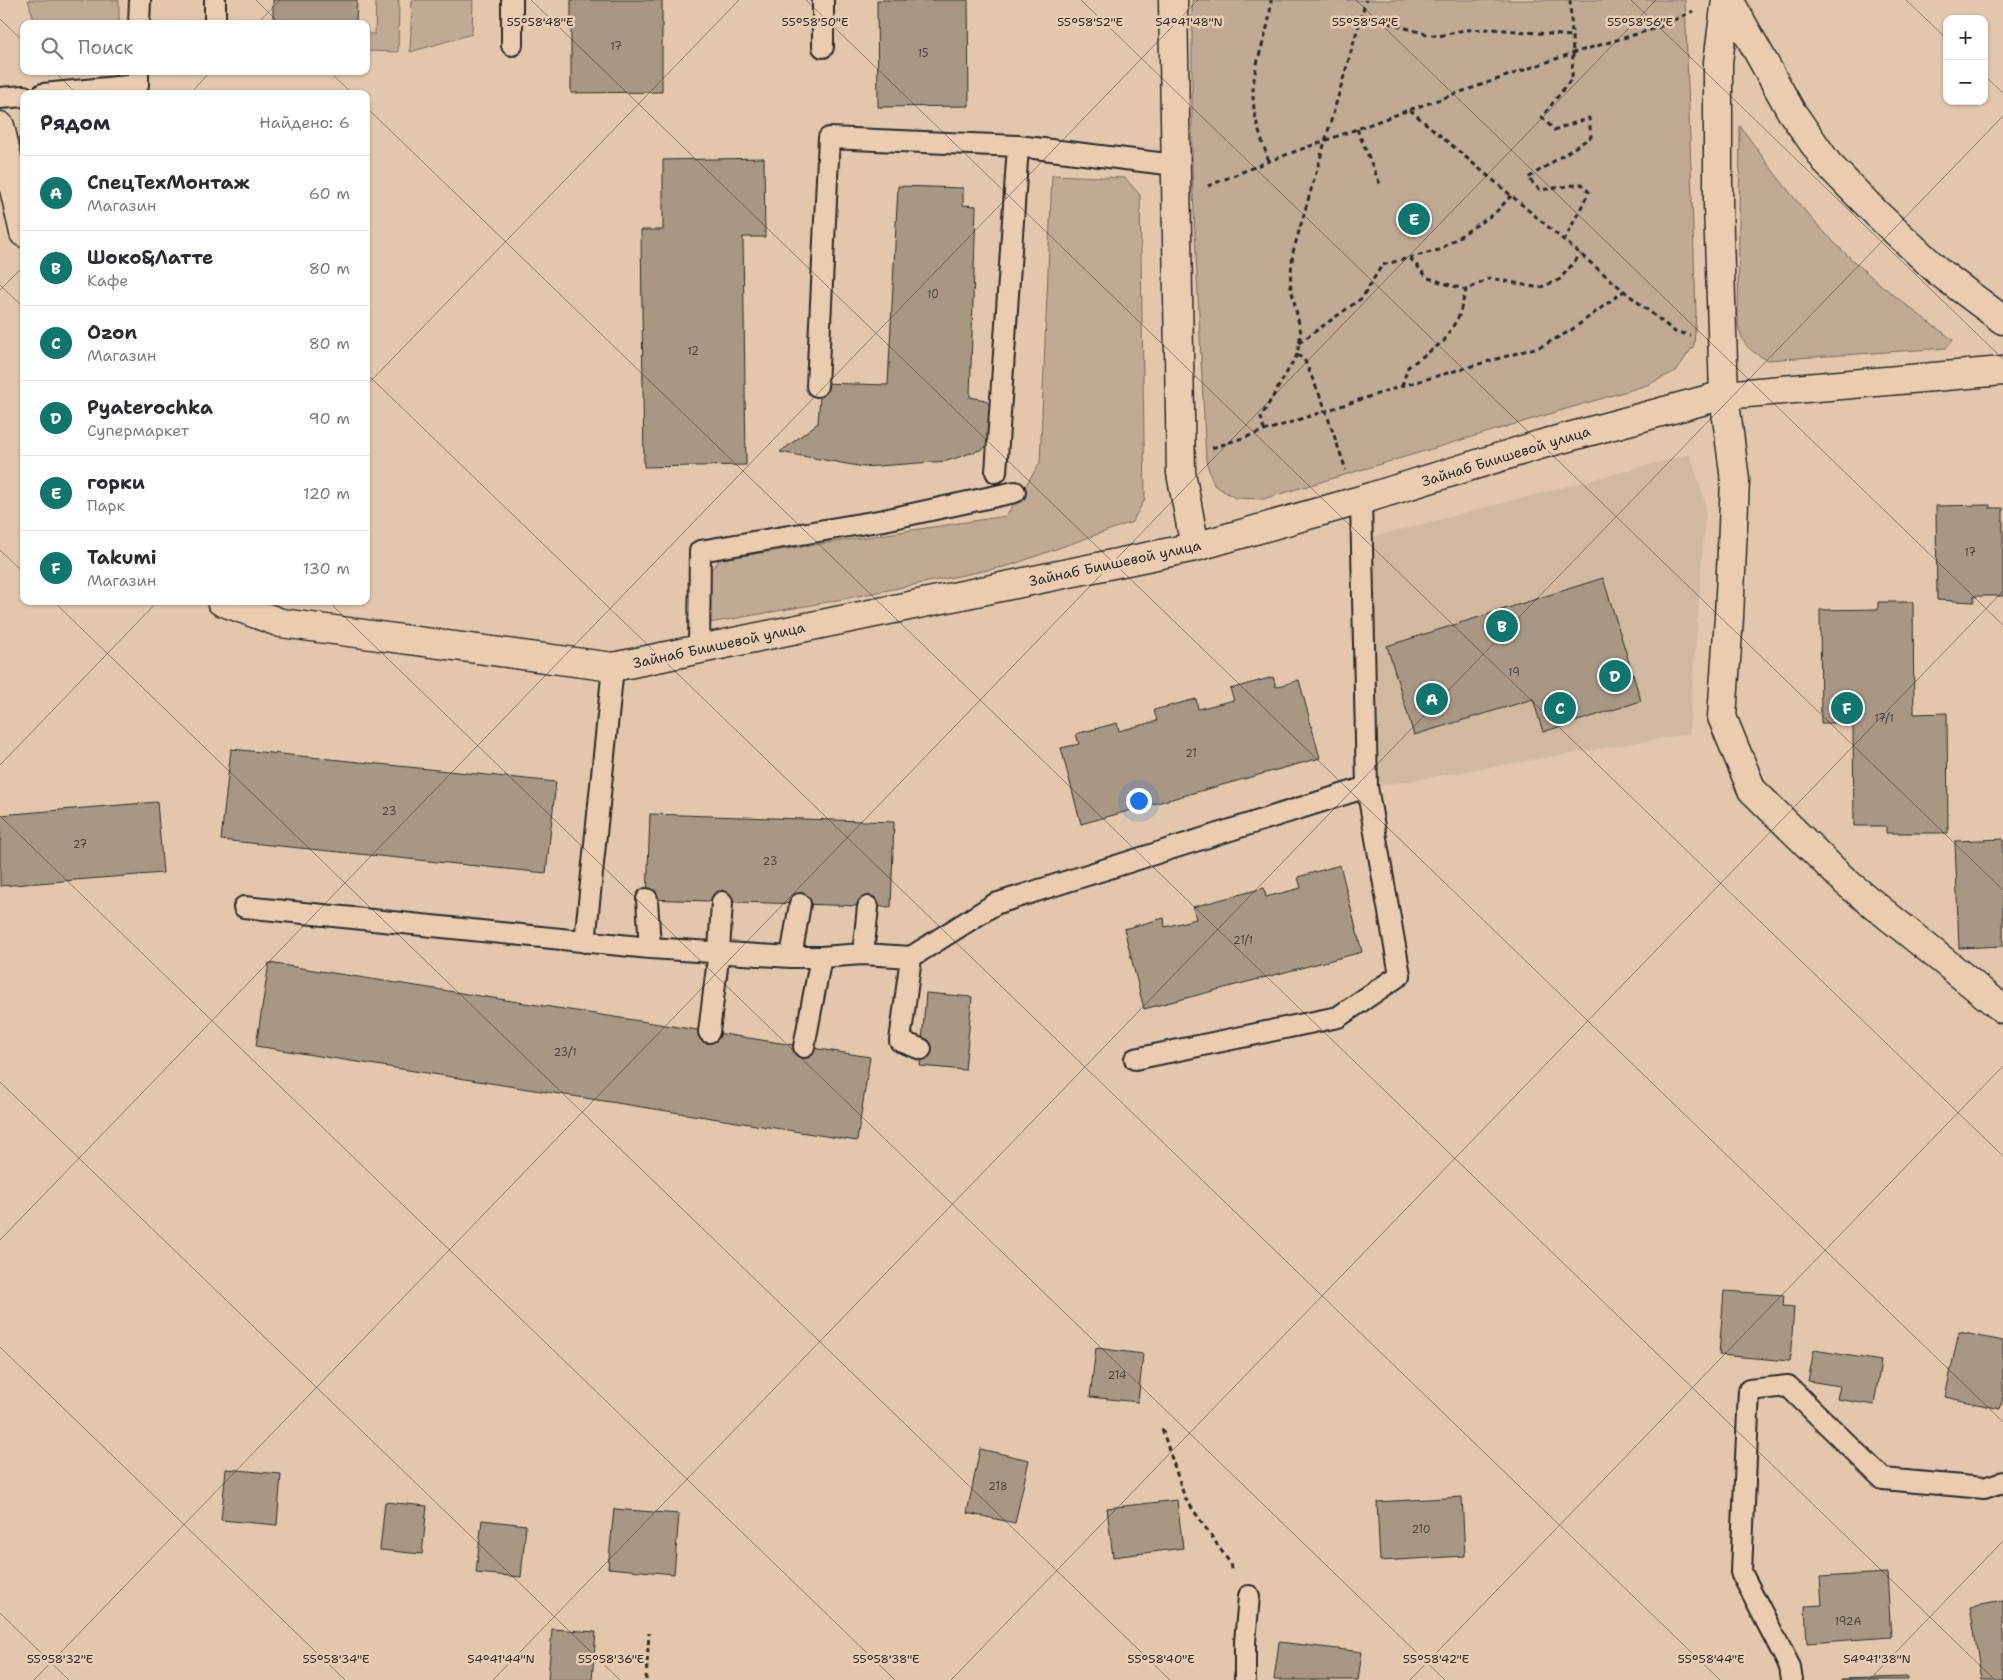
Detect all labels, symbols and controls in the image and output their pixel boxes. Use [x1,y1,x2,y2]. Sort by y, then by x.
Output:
text: 55°58'48"E [506,14,574,30]
text: 55°58'50"E [782,14,848,30]
text: 55°58'52"E [1057,14,1123,30]
text: 54°41'48"N [1155,14,1223,30]
text: 55°58'54"E [1332,14,1398,30]
text: 55°58'56"E [1607,14,1673,30]
map controls [1943,15,1988,105]
button: + [1943,15,1988,60]
search box [20,20,370,75]
icon: search [38,34,66,62]
text: Поиск [78,35,133,60]
house number: 17 [610,39,622,54]
house number: 15 [917,46,929,61]
button: − [1943,60,1988,105]
text: Рядом [40,109,110,137]
text: Найдено: 6 [259,112,350,133]
text: СпецТехМонтаж [87,170,250,195]
text: A [50,183,62,204]
text: 60 m [309,183,350,204]
text: Магазин [87,195,156,216]
pin: E [1398,200,1430,238]
text: Шоко&Латте [87,245,213,270]
text: B [51,258,61,279]
text: 80 m [309,258,350,279]
text: Кафе [87,270,128,291]
house number: 10 [927,287,939,302]
text: Ozon [87,320,137,345]
text: C [51,333,61,354]
text: 80 m [309,333,350,354]
house number: 12 [687,344,699,359]
text: Магазин [87,345,156,366]
text: Pyaterochka [87,395,213,420]
text: D [50,408,62,429]
text: 90 m [309,408,350,429]
text: Супермаркет [87,420,189,441]
street label: Зайнаб Биишевой улица [1419,422,1593,490]
text: горки [87,470,145,495]
text: E [51,483,61,504]
text: 120 m [303,483,350,504]
text: Парк [87,495,125,516]
street label: Зайнаб Биишевой улица [1027,536,1203,590]
text: Takumi [87,545,157,570]
house number: 17 [1964,545,1976,560]
text: F [51,558,61,579]
text: 130 m [303,558,350,579]
text: Магазин [87,570,156,591]
pin: B [1486,607,1518,645]
street label: Зайнаб Биишевой улица [631,618,807,672]
pin: D [1599,657,1631,695]
house number: 19 [1508,665,1520,680]
pin: A [1416,680,1448,718]
pin: C [1544,689,1576,727]
pin: F [1831,689,1863,727]
house number: 17/1 [1874,711,1894,726]
house number: 21 [1185,746,1197,761]
your location [1126,788,1152,814]
house number: 23 [382,804,396,819]
house number: 27 [73,837,88,852]
house number: 23 [763,854,777,869]
house number: 21/1 [1233,933,1253,948]
house number: 23/1 [553,1045,577,1060]
house number: 214 [1108,1368,1127,1383]
house number: 218 [988,1479,1008,1494]
house number: 210 [1411,1522,1431,1537]
house number: 192А [1835,1614,1862,1629]
text: 55°58'32"E [27,1651,93,1667]
text: 55°58'34"E [302,1651,370,1667]
text: 54°41'44"N [467,1651,535,1667]
text: 55°58'36"E [578,1651,644,1667]
text: 55°58'38"E [852,1651,920,1667]
text: 55°58'40"E [1127,1651,1195,1667]
text: 55°58'42"E [1403,1651,1469,1667]
text: 55°58'44"E [1678,1651,1744,1667]
text: 54°41'38"N [1843,1651,1911,1667]

